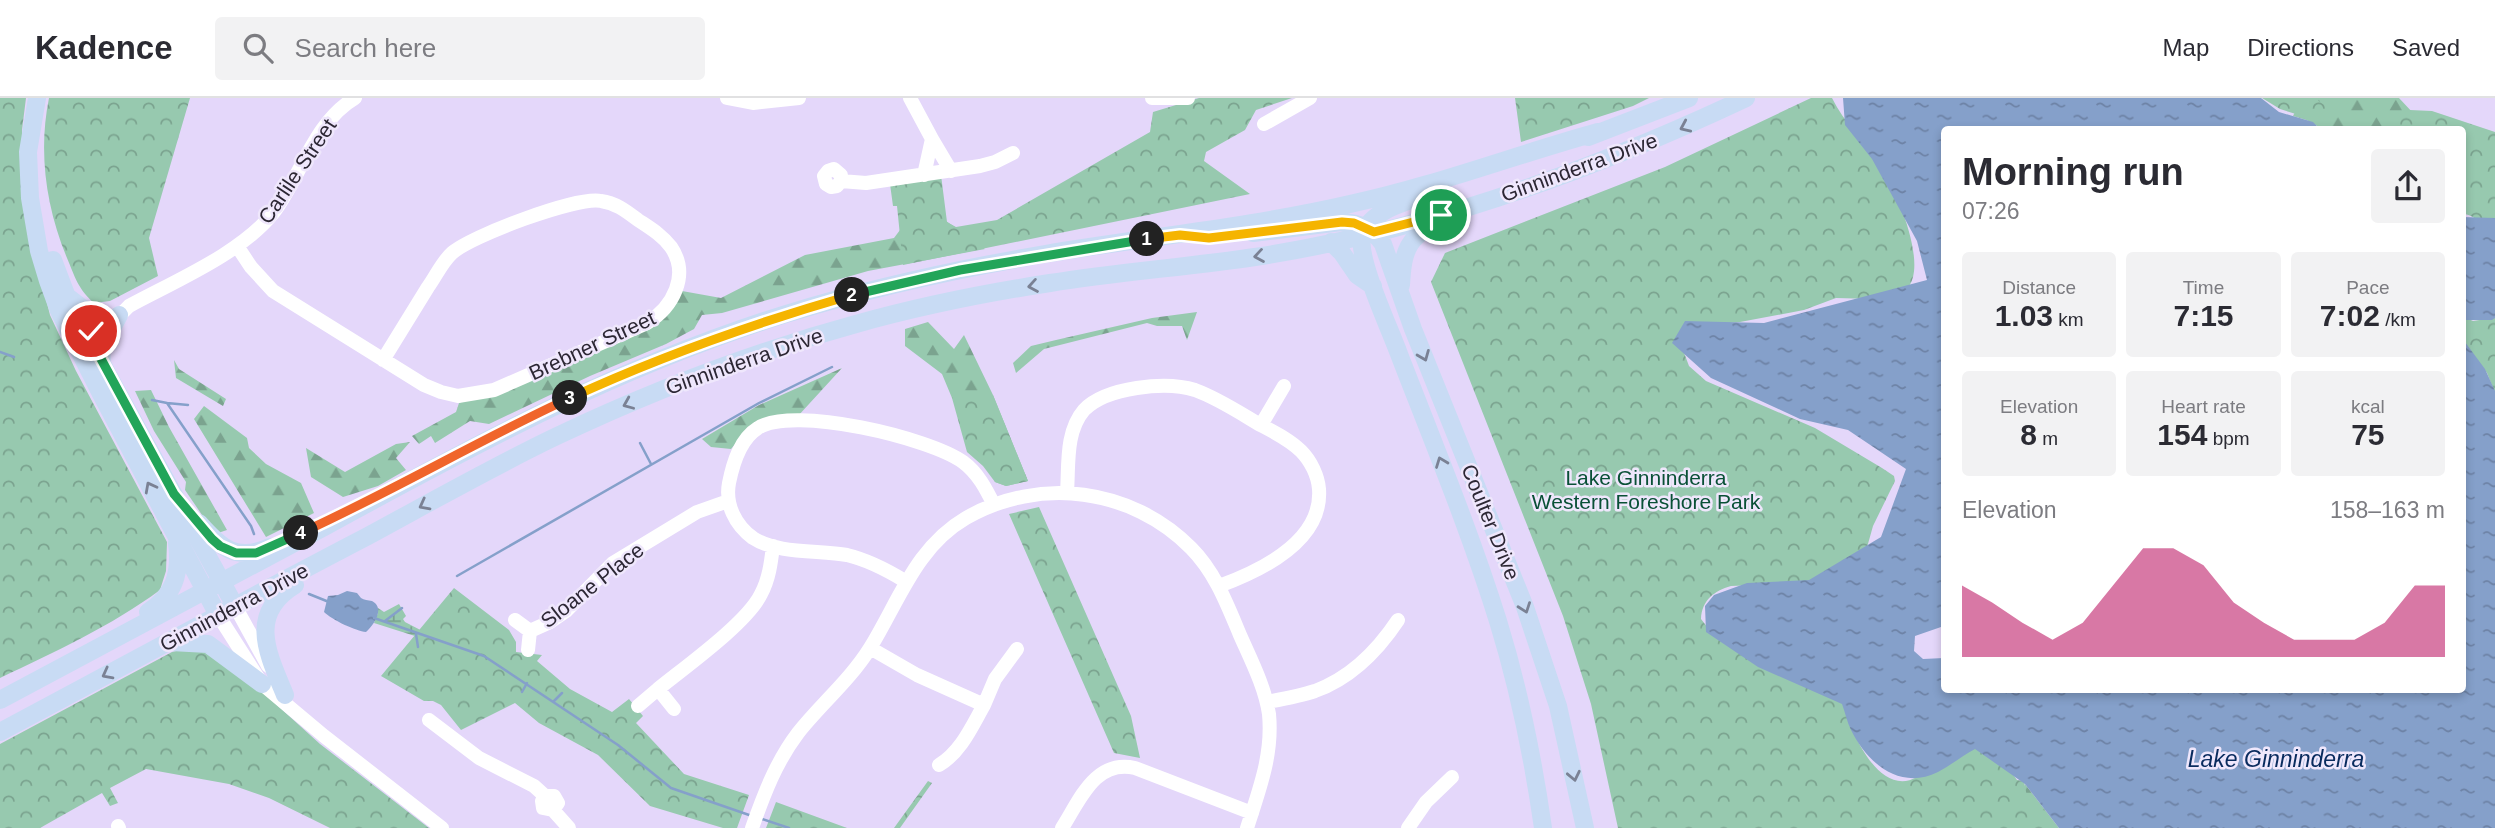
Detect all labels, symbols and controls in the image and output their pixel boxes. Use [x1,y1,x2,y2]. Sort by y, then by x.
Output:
search box [215,17,705,80]
text: Kadence [35,29,173,66]
icon: search [239,29,277,67]
text: Search here [295,33,436,63]
text: Map [2163,34,2209,61]
text: Directions [2247,34,2354,61]
text: Saved [2392,34,2460,61]
street label: Carlile Street [254,114,341,228]
one-way arrow [1679,119,1692,133]
street label: Ginninderra Drive [1498,128,1660,206]
button: share [2371,149,2445,223]
text: Morning run [1962,151,2184,193]
pin [1411,185,1471,245]
icon: arrive [1422,196,1460,234]
text: 07:26 [1962,198,2020,224]
pin: 1 [1130,222,1164,256]
text: 1 [1141,228,1152,249]
one-way arrow [1253,248,1265,263]
text: Distance [2002,277,2076,298]
text: Time [2183,277,2224,298]
text: Pace [2346,277,2389,298]
pin: 2 [834,278,870,312]
one-way arrow [1027,278,1039,293]
text: 2 [846,284,857,305]
text: 1.03 [1995,299,2053,332]
text: 7:15 [2173,299,2234,332]
text: 7:02 [2320,299,2380,332]
pin [61,301,121,361]
street label: Brebner Street [525,306,659,384]
text: km [2053,309,2084,330]
text: /km [2380,309,2416,330]
icon: check [72,312,110,350]
street label: Ginninderra Drive [662,323,826,399]
one-way arrow [1416,349,1430,361]
pin: 3 [552,380,588,416]
text: 3 [564,387,575,408]
one-way arrow [622,396,635,410]
text: Elevation [2000,396,2078,417]
text: Heart rate [2161,396,2246,417]
text: kcal [2351,396,2385,417]
text: 8 [2020,418,2037,451]
text: 154 [2157,418,2207,451]
text: 75 [2351,418,2385,451]
text: m [2037,428,2058,449]
text: bpm [2207,428,2250,449]
one-way arrow [1435,457,1449,469]
street label: Coulter Drive [1457,461,1525,583]
park label: Lake Ginninderra Western Foreshore Park [1532,466,1761,513]
one-way arrow [145,481,158,494]
one-way arrow [419,497,431,511]
text: Elevation [1962,497,2057,523]
text: 158–163 m [2330,497,2445,523]
pin: 4 [284,516,318,550]
text: 4 [295,522,306,543]
street label: Sloane Place [536,538,648,632]
street label: Ginninderra Drive [156,558,312,656]
one-way arrow [1517,602,1531,614]
one-way arrow [102,666,114,680]
water label: Lake Ginninderra [2188,746,2364,772]
one-way arrow [1566,770,1581,782]

